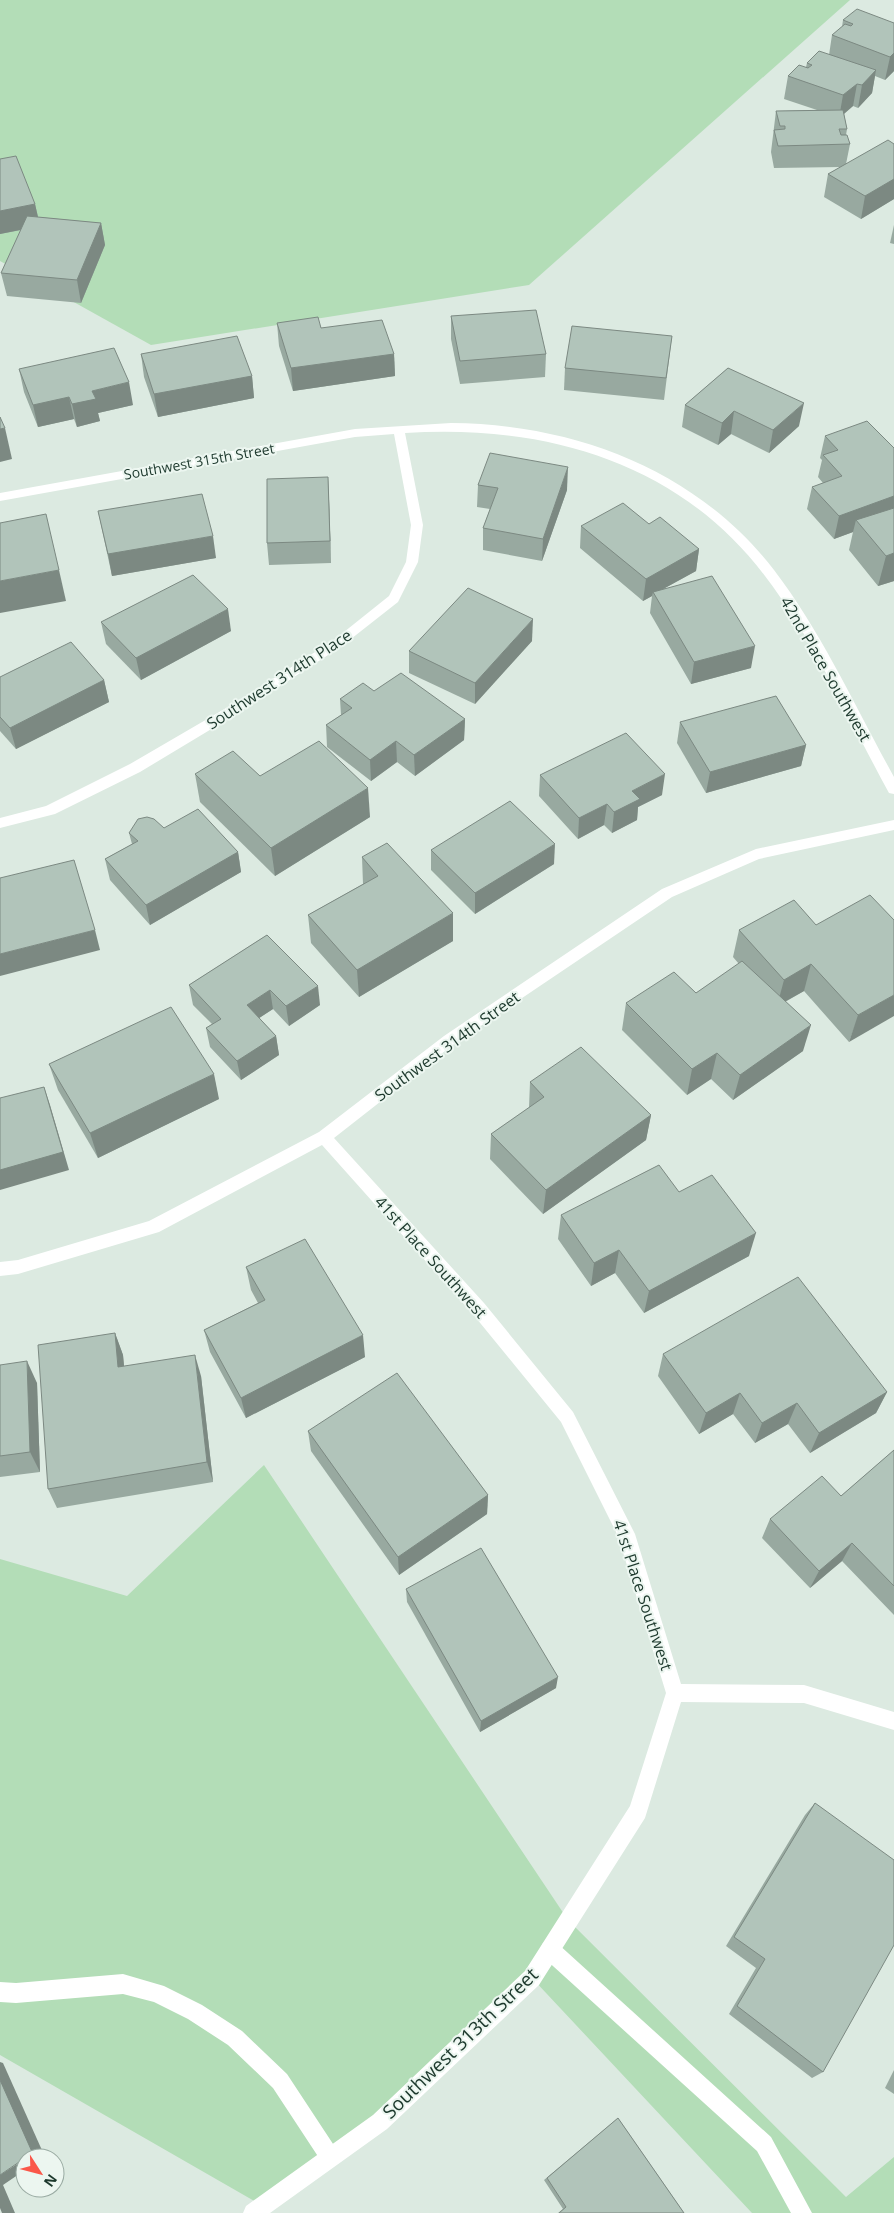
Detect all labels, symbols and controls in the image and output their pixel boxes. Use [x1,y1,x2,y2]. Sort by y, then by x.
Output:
street label: Southwest 315th Street [122,438,276,484]
street label: 42nd Place Southwest [776,593,877,746]
street label: Southwest 314th Place [202,624,356,734]
street label: Southwest 314th Street [370,986,524,1106]
street label: 41st Place Southwest [370,1191,492,1323]
street label: 41st Place Southwest [608,1517,678,1674]
street label: Southwest 313th Street [376,1962,544,2124]
north arrow [15,2148,65,2198]
text: N [40,2171,62,2191]

